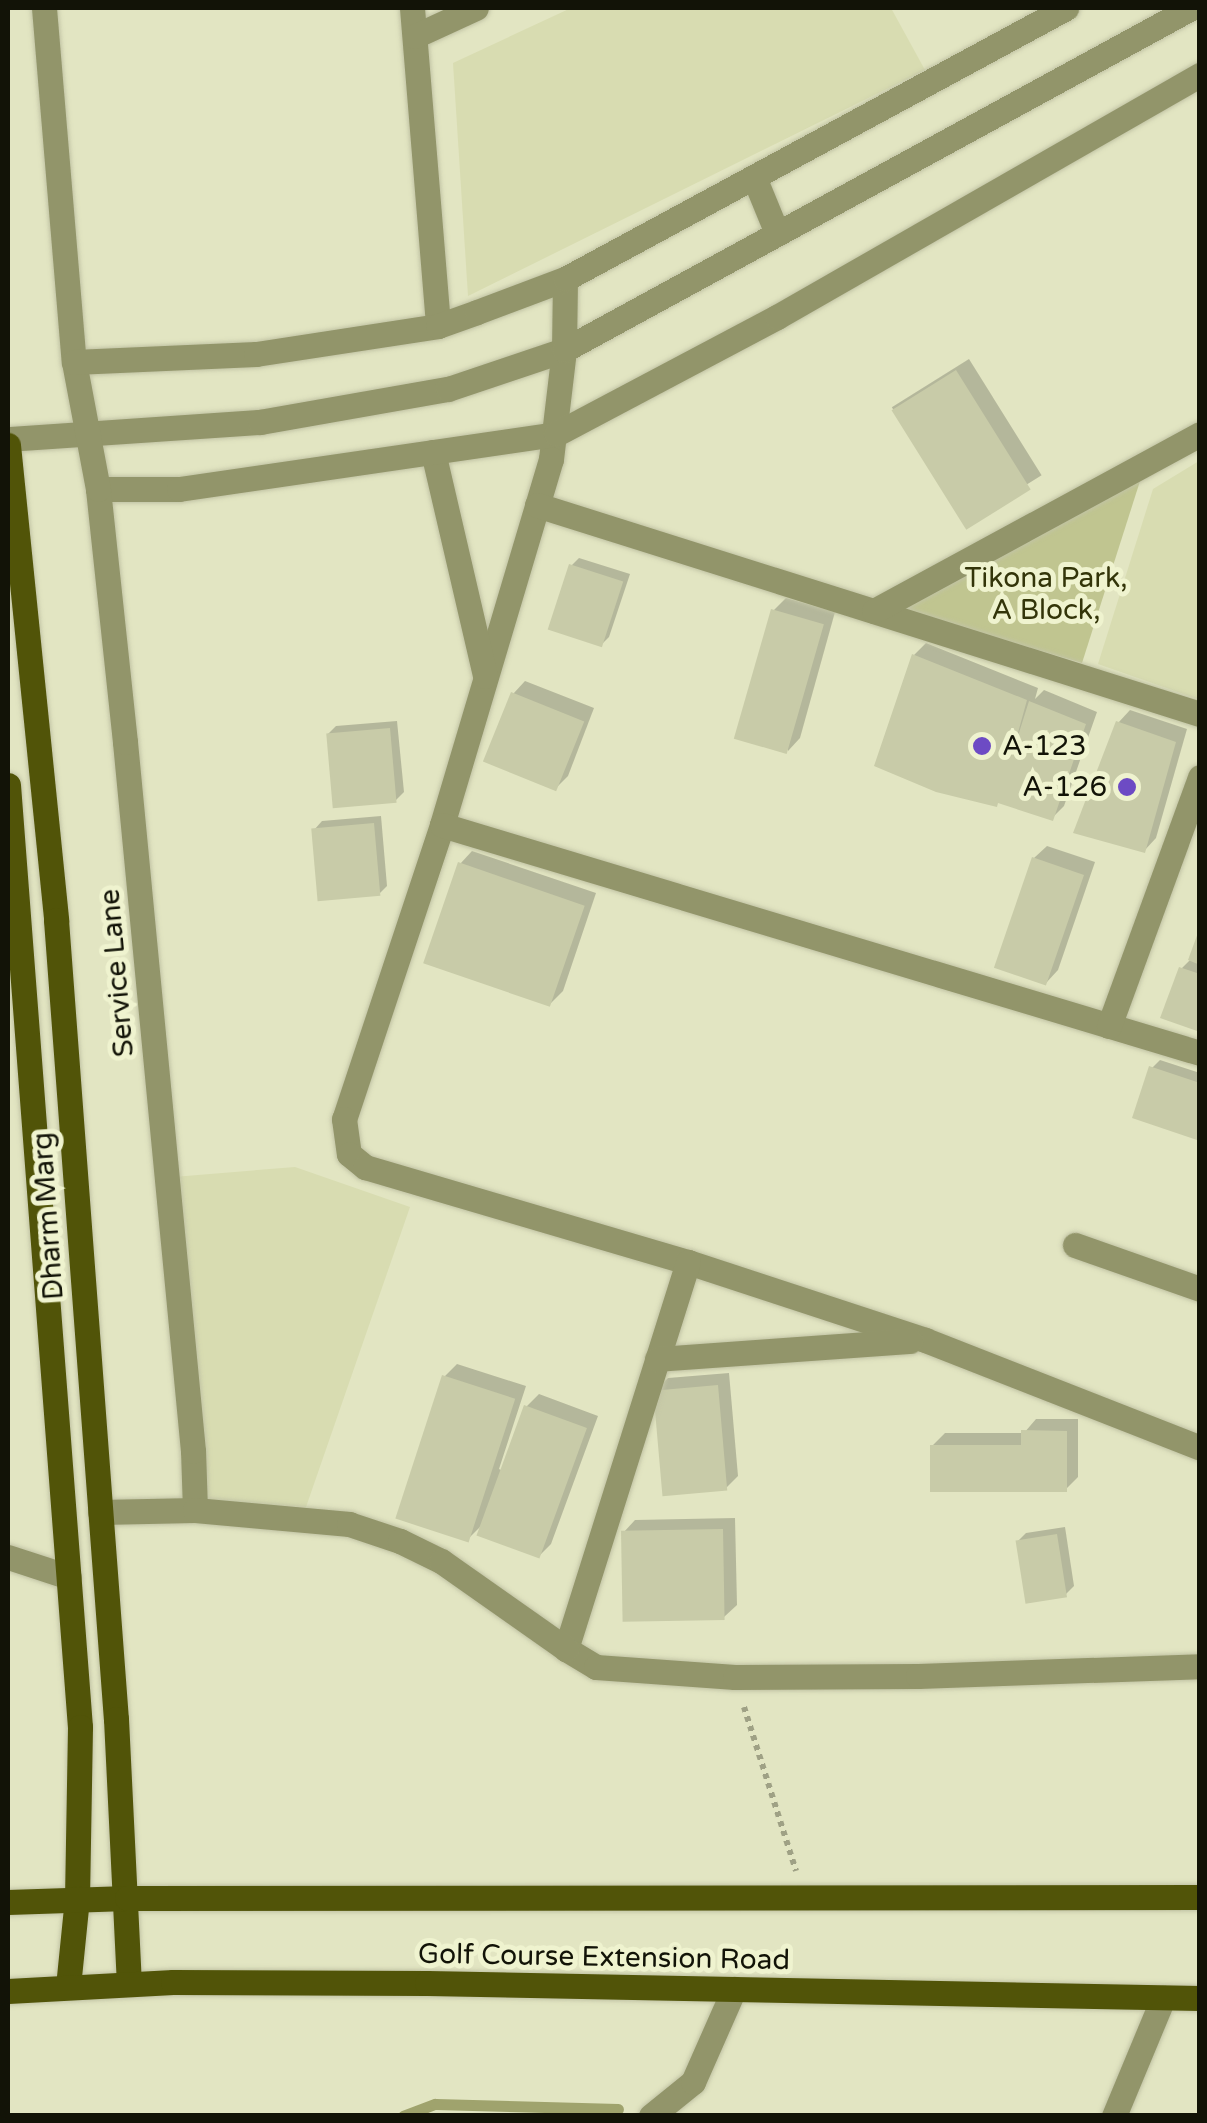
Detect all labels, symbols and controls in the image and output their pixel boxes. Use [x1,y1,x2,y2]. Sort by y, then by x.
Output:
park label: Tikona Park, A Block, [965,561,1127,627]
place label: A-123 [1002,729,1087,763]
marker: A-123 [971,735,993,757]
place label: A-126 [1022,770,1107,804]
marker: A-126 [1116,776,1138,798]
street label: Service Lane [93,888,141,1058]
street label: Dharm Marg [25,1131,71,1301]
street label: Golf Course Extension Road [418,1937,790,1977]

